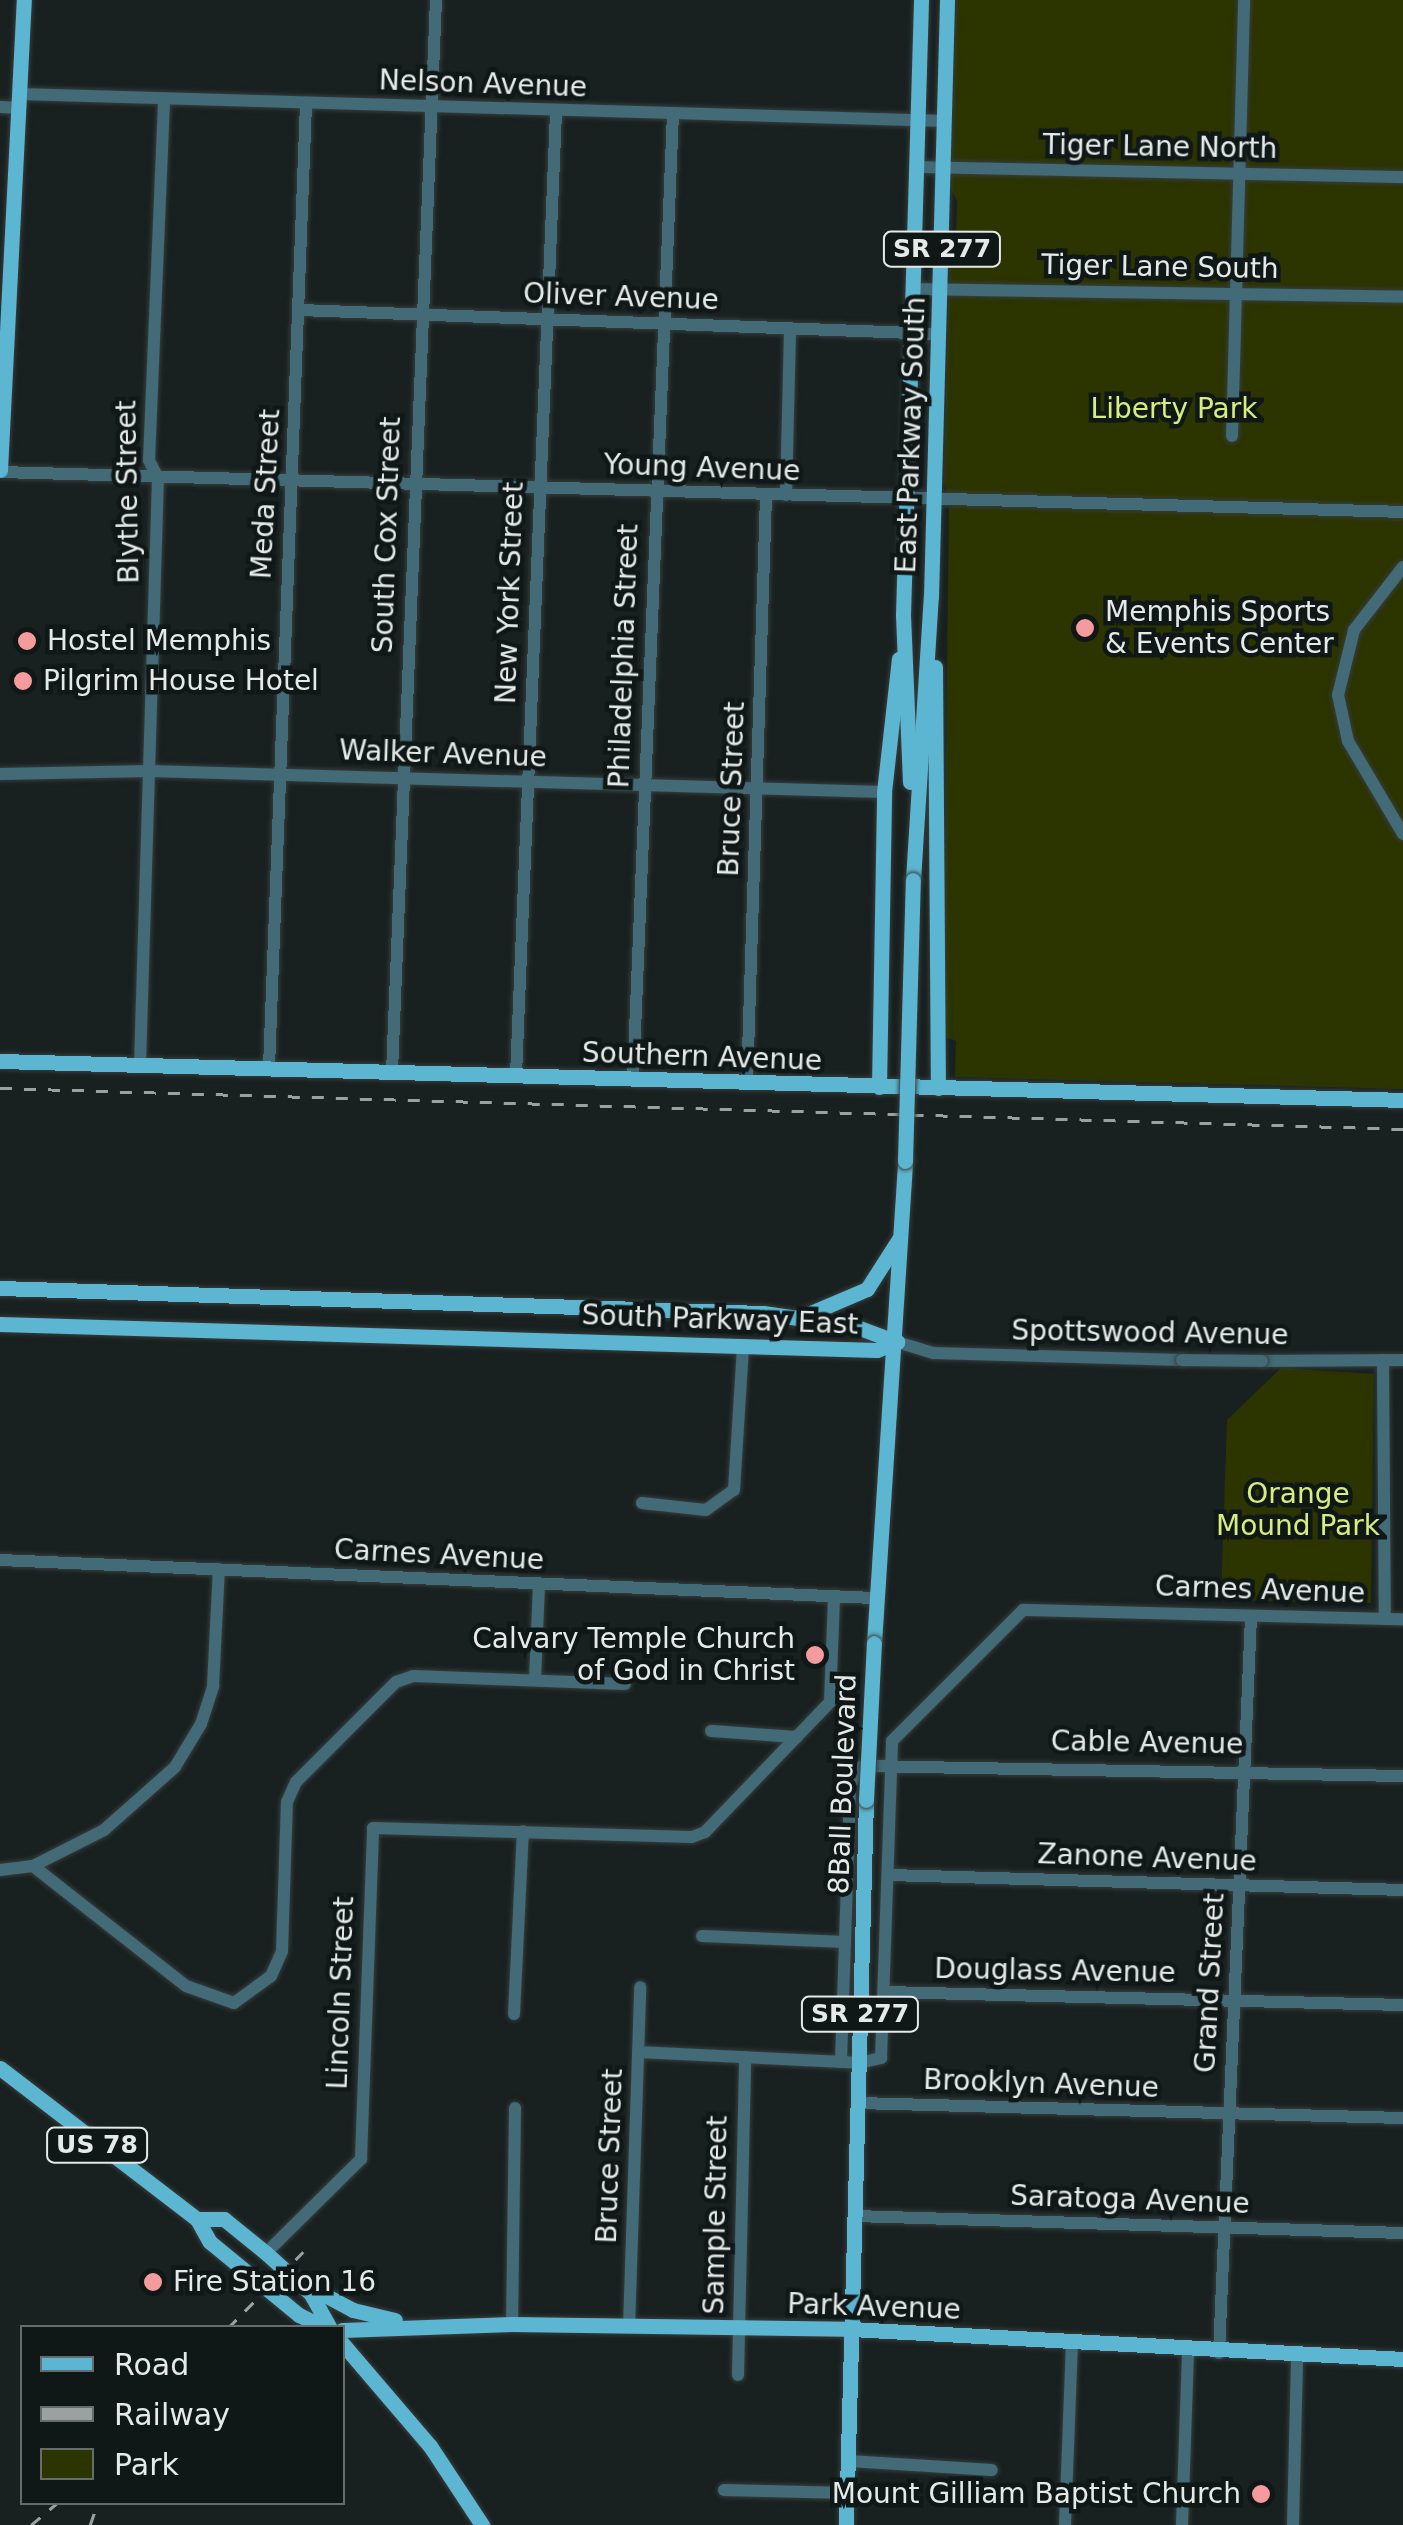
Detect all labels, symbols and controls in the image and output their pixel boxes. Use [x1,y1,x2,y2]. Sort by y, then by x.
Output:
street label: Nelson Avenue [378,64,588,104]
street label: Tiger Lane North [1043,128,1277,166]
road number: SR 277 [882,229,1002,269]
street label: Tiger Lane South [1041,248,1279,286]
street label: Oliver Avenue [523,277,719,317]
street label: East Parkway South [889,296,933,574]
park label: Liberty Park [1091,392,1257,426]
street label: Blythe Street [110,400,146,584]
street label: Meda Street [245,408,287,580]
street label: South Cox Street [366,416,408,654]
street label: Young Avenue [603,448,801,488]
street label: New York Street [489,481,531,705]
street label: Philadelphia Street [603,523,645,789]
place label: Memphis Sports & Events Center [1105,595,1334,661]
marker: Memphis Sports & Events Center [1074,617,1096,639]
place label: Hostel Memphis [47,624,271,658]
marker: Hostel Memphis [16,630,38,652]
place label: Pilgrim House Hotel [43,664,319,698]
marker: Pilgrim House Hotel [12,670,34,692]
street label: Bruce Street [712,701,752,877]
street label: Walker Avenue [339,734,547,774]
street label: Southern Avenue [581,1036,823,1078]
street label: South Parkway East [581,1298,859,1342]
street label: Spottswood Avenue [1011,1314,1289,1352]
park label: Orange Mound Park [1216,1477,1380,1543]
street label: Carnes Avenue [333,1533,545,1577]
street label: Carnes Avenue [1154,1570,1366,1610]
place label: Calvary Temple Church of God in Christ [472,1622,795,1688]
marker: Calvary Temple Church of God in Christ [804,1644,826,1666]
street label: 8Ball Boulevard [822,1673,864,1895]
street label: Cable Avenue [1051,1725,1243,1761]
street label: Zanone Avenue [1037,1837,1257,1879]
street label: Grand Street [1189,1892,1231,2074]
street label: Lincoln Street [321,1896,361,2090]
street label: Douglass Avenue [934,1952,1176,1990]
road number: SR 277 [800,1994,920,2034]
street label: Brooklyn Avenue [923,2063,1159,2105]
street label: Bruce Street [590,2068,630,2244]
street label: Sample Street [697,2115,735,2315]
road number: US 78 [44,2125,150,2165]
street label: Saratoga Avenue [1010,2179,1250,2221]
place label: Fire Station 16 [173,2265,376,2299]
marker: Fire Station 16 [142,2271,164,2293]
street label: Park Avenue [787,2287,961,2327]
legend [20,2325,345,2505]
text: Road [114,2347,189,2382]
text: Railway [114,2397,230,2432]
text: Park [114,2447,179,2482]
place label: Mount Gilliam Baptist Church [832,2477,1241,2511]
marker: Mount Gilliam Baptist Church [1250,2483,1272,2505]

